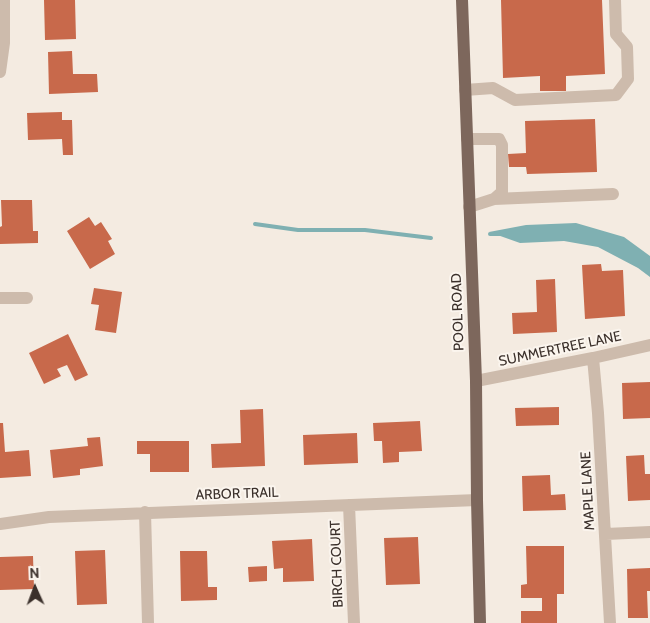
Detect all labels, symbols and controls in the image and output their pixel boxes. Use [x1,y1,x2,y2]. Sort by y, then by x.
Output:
street label: POOL ROAD [448,273,468,351]
street label: SUMMERTREE LANE [497,328,623,370]
street label: MAPLE LANE [578,451,598,531]
street label: ARBOR TRAIL [195,484,279,504]
street label: BIRCH COURT [327,520,347,608]
north arrow [10,563,60,613]
text: N [29,564,40,582]

